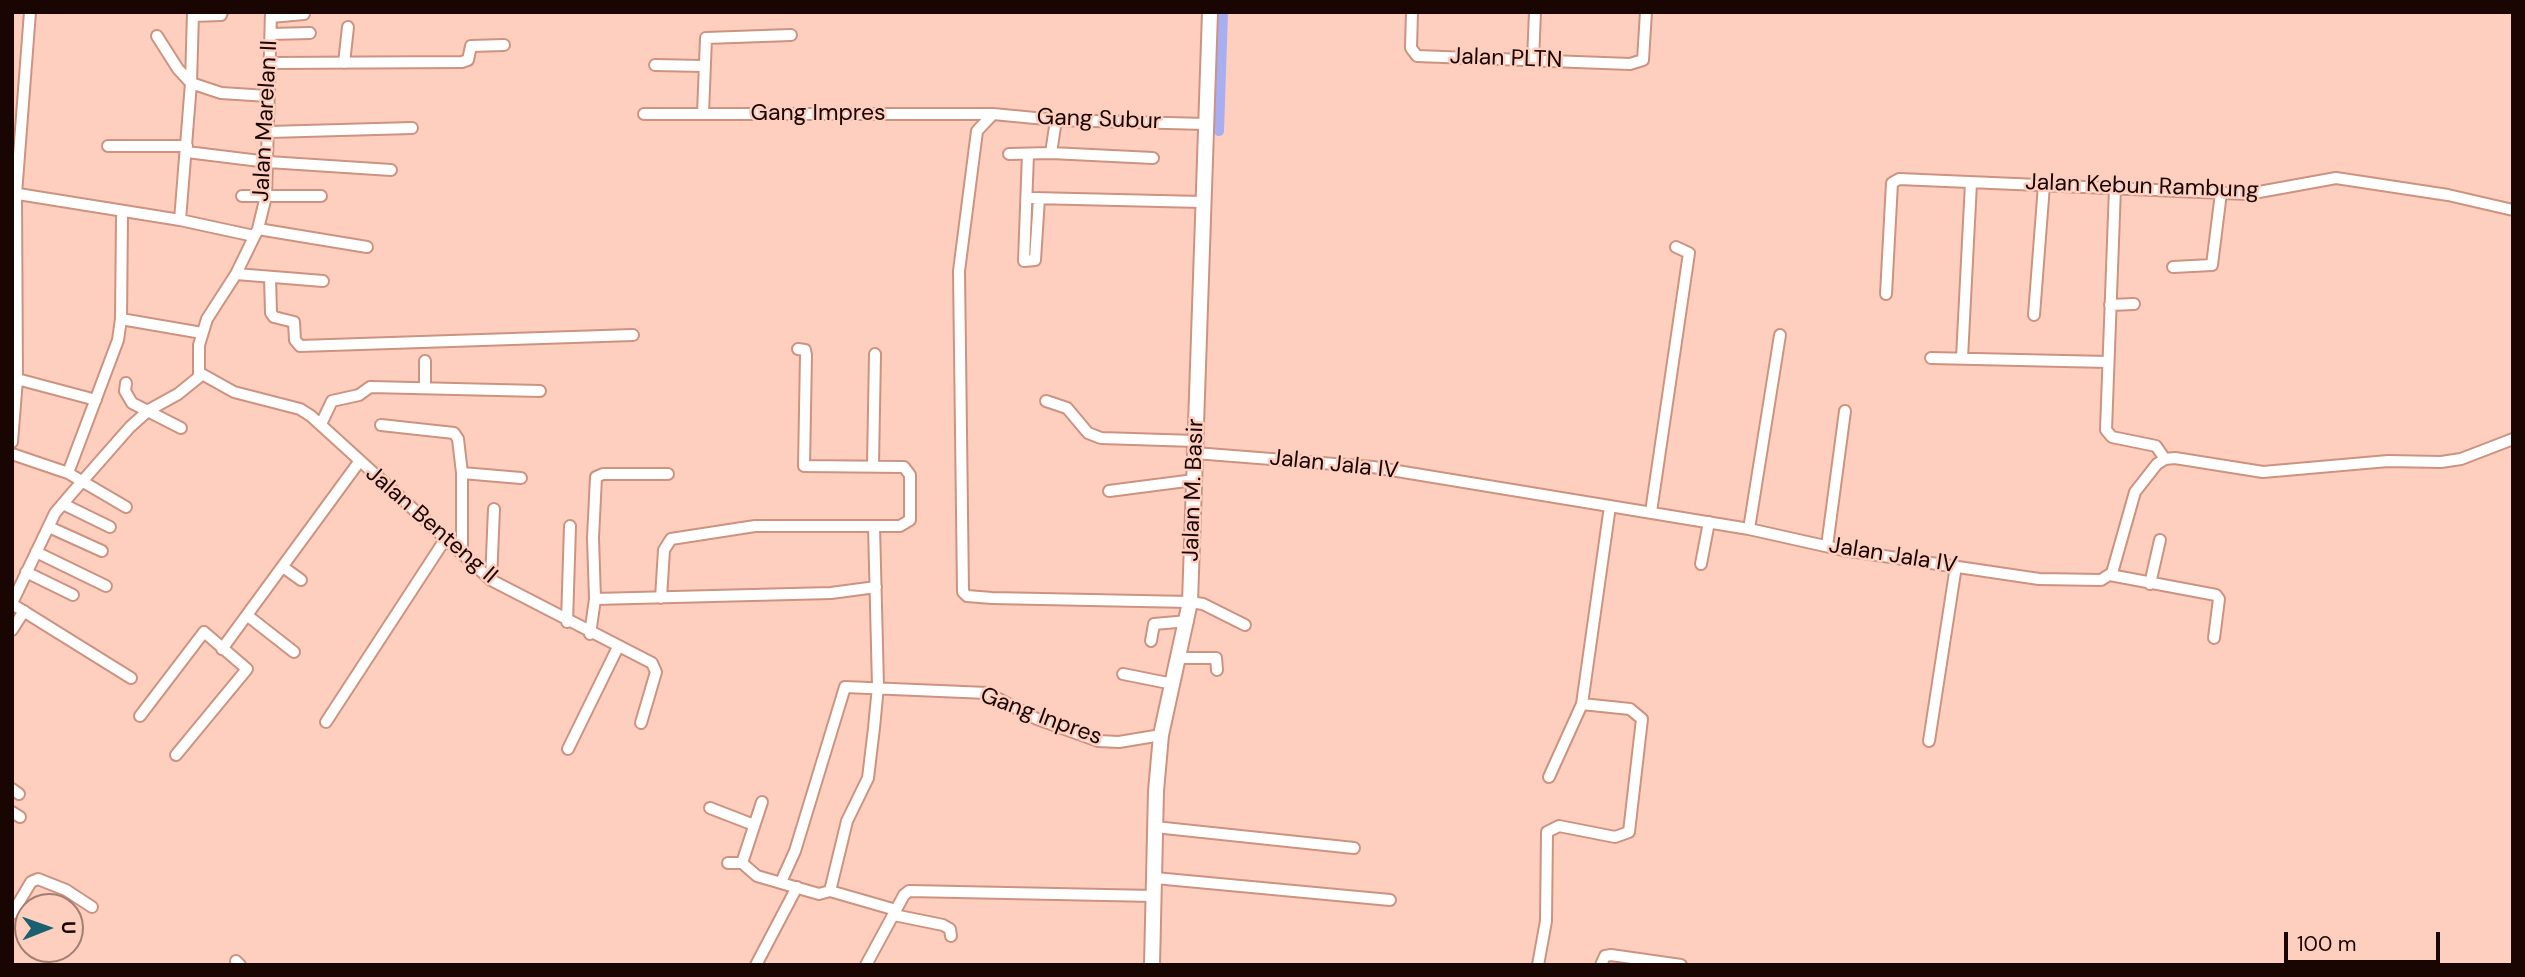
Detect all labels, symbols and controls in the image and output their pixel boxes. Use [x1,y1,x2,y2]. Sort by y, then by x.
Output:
street label: Jalan Marelan II [248,40,284,202]
street label: Jalan PLTN [1449,43,1563,75]
street label: Gang Impres [750,100,886,128]
street label: Gang Subur [1036,104,1162,136]
street label: Jalan Kebun Rambung [2025,169,2259,205]
street label: Jalan M. Basir [1178,418,1210,562]
street label: Jalan Jala IV [1268,445,1400,485]
street label: Jalan Benteng II [359,460,503,590]
street label: Jalan Jala IV [1827,532,1959,580]
street label: Gang Inpres [976,682,1106,752]
north arrow [14,893,84,963]
scale bar [2287,918,2443,962]
text: U [56,921,81,934]
text: 100 m [2297,930,2357,958]

